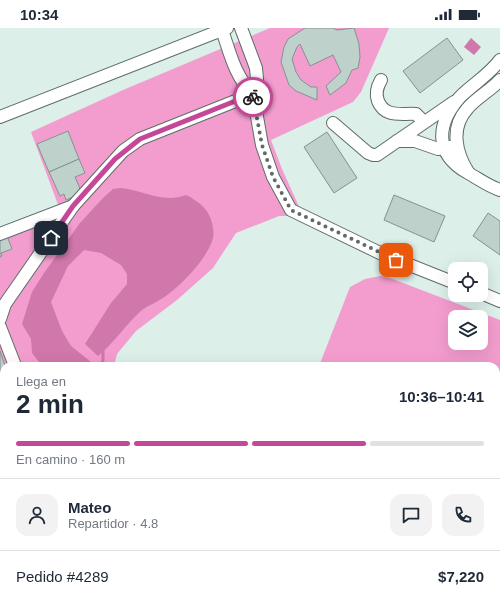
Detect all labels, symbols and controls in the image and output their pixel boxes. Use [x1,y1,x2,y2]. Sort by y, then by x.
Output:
text: 10:34 [20,6,58,23]
courier [233,77,273,117]
icon: bike [242,86,264,108]
pin [34,221,68,255]
icon: home [40,227,62,249]
pin [379,243,413,277]
icon: bag [385,249,407,271]
map controls [448,262,488,350]
button: locate [448,262,488,302]
button: layers [448,310,488,350]
text: Llega en [16,374,66,389]
text: 10:36–10:41 [399,388,484,405]
text: 2 min [16,389,84,419]
text: En camino · 160 m [16,452,125,467]
button: person [16,494,58,536]
button: chat [390,494,432,536]
button: phone [442,494,484,536]
text: Mateo [68,499,111,516]
text: Repartidor · 4.8 [68,516,158,531]
text: Pedido #4289 [16,568,109,585]
text: $7,220 [438,568,484,585]

